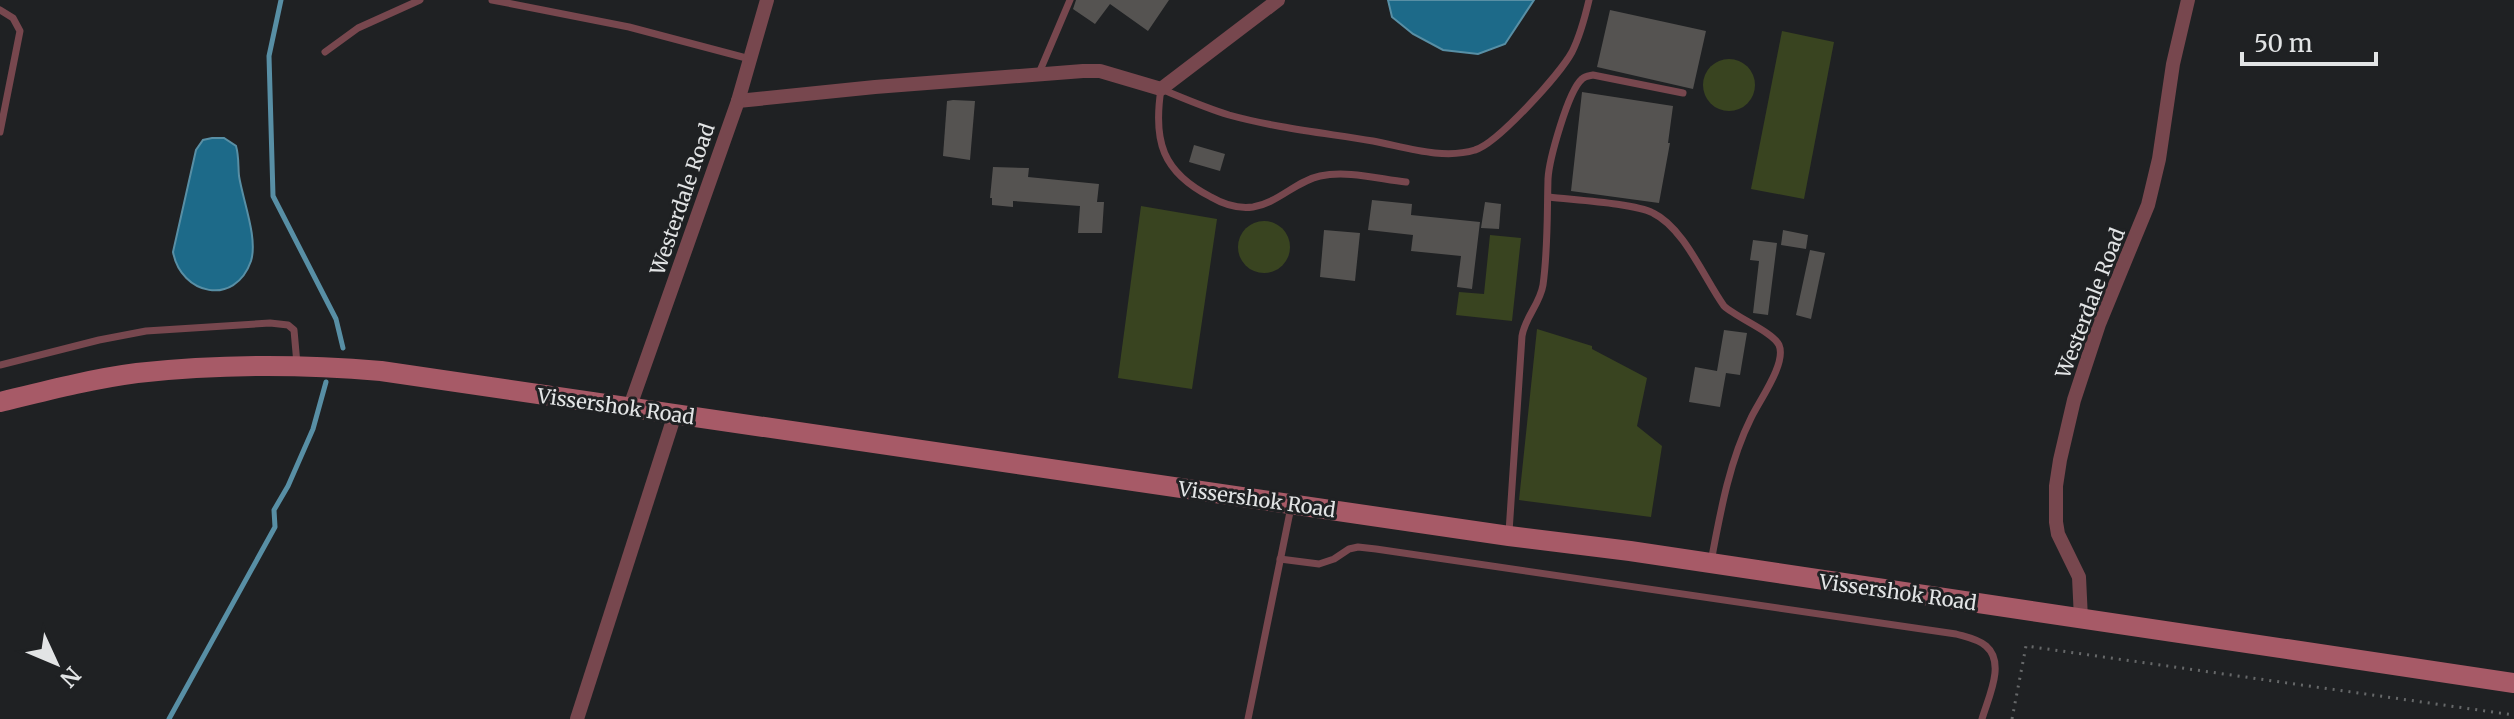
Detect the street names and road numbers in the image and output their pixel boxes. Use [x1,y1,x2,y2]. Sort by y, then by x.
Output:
street label: Westerdale Road [644,120,720,279]
street label: Westerdale Road [2050,224,2130,383]
street label: Vissershok Road [535,382,696,429]
street label: Vissershok Road [1176,475,1337,522]
street label: Vissershok Road [1817,568,1978,615]

